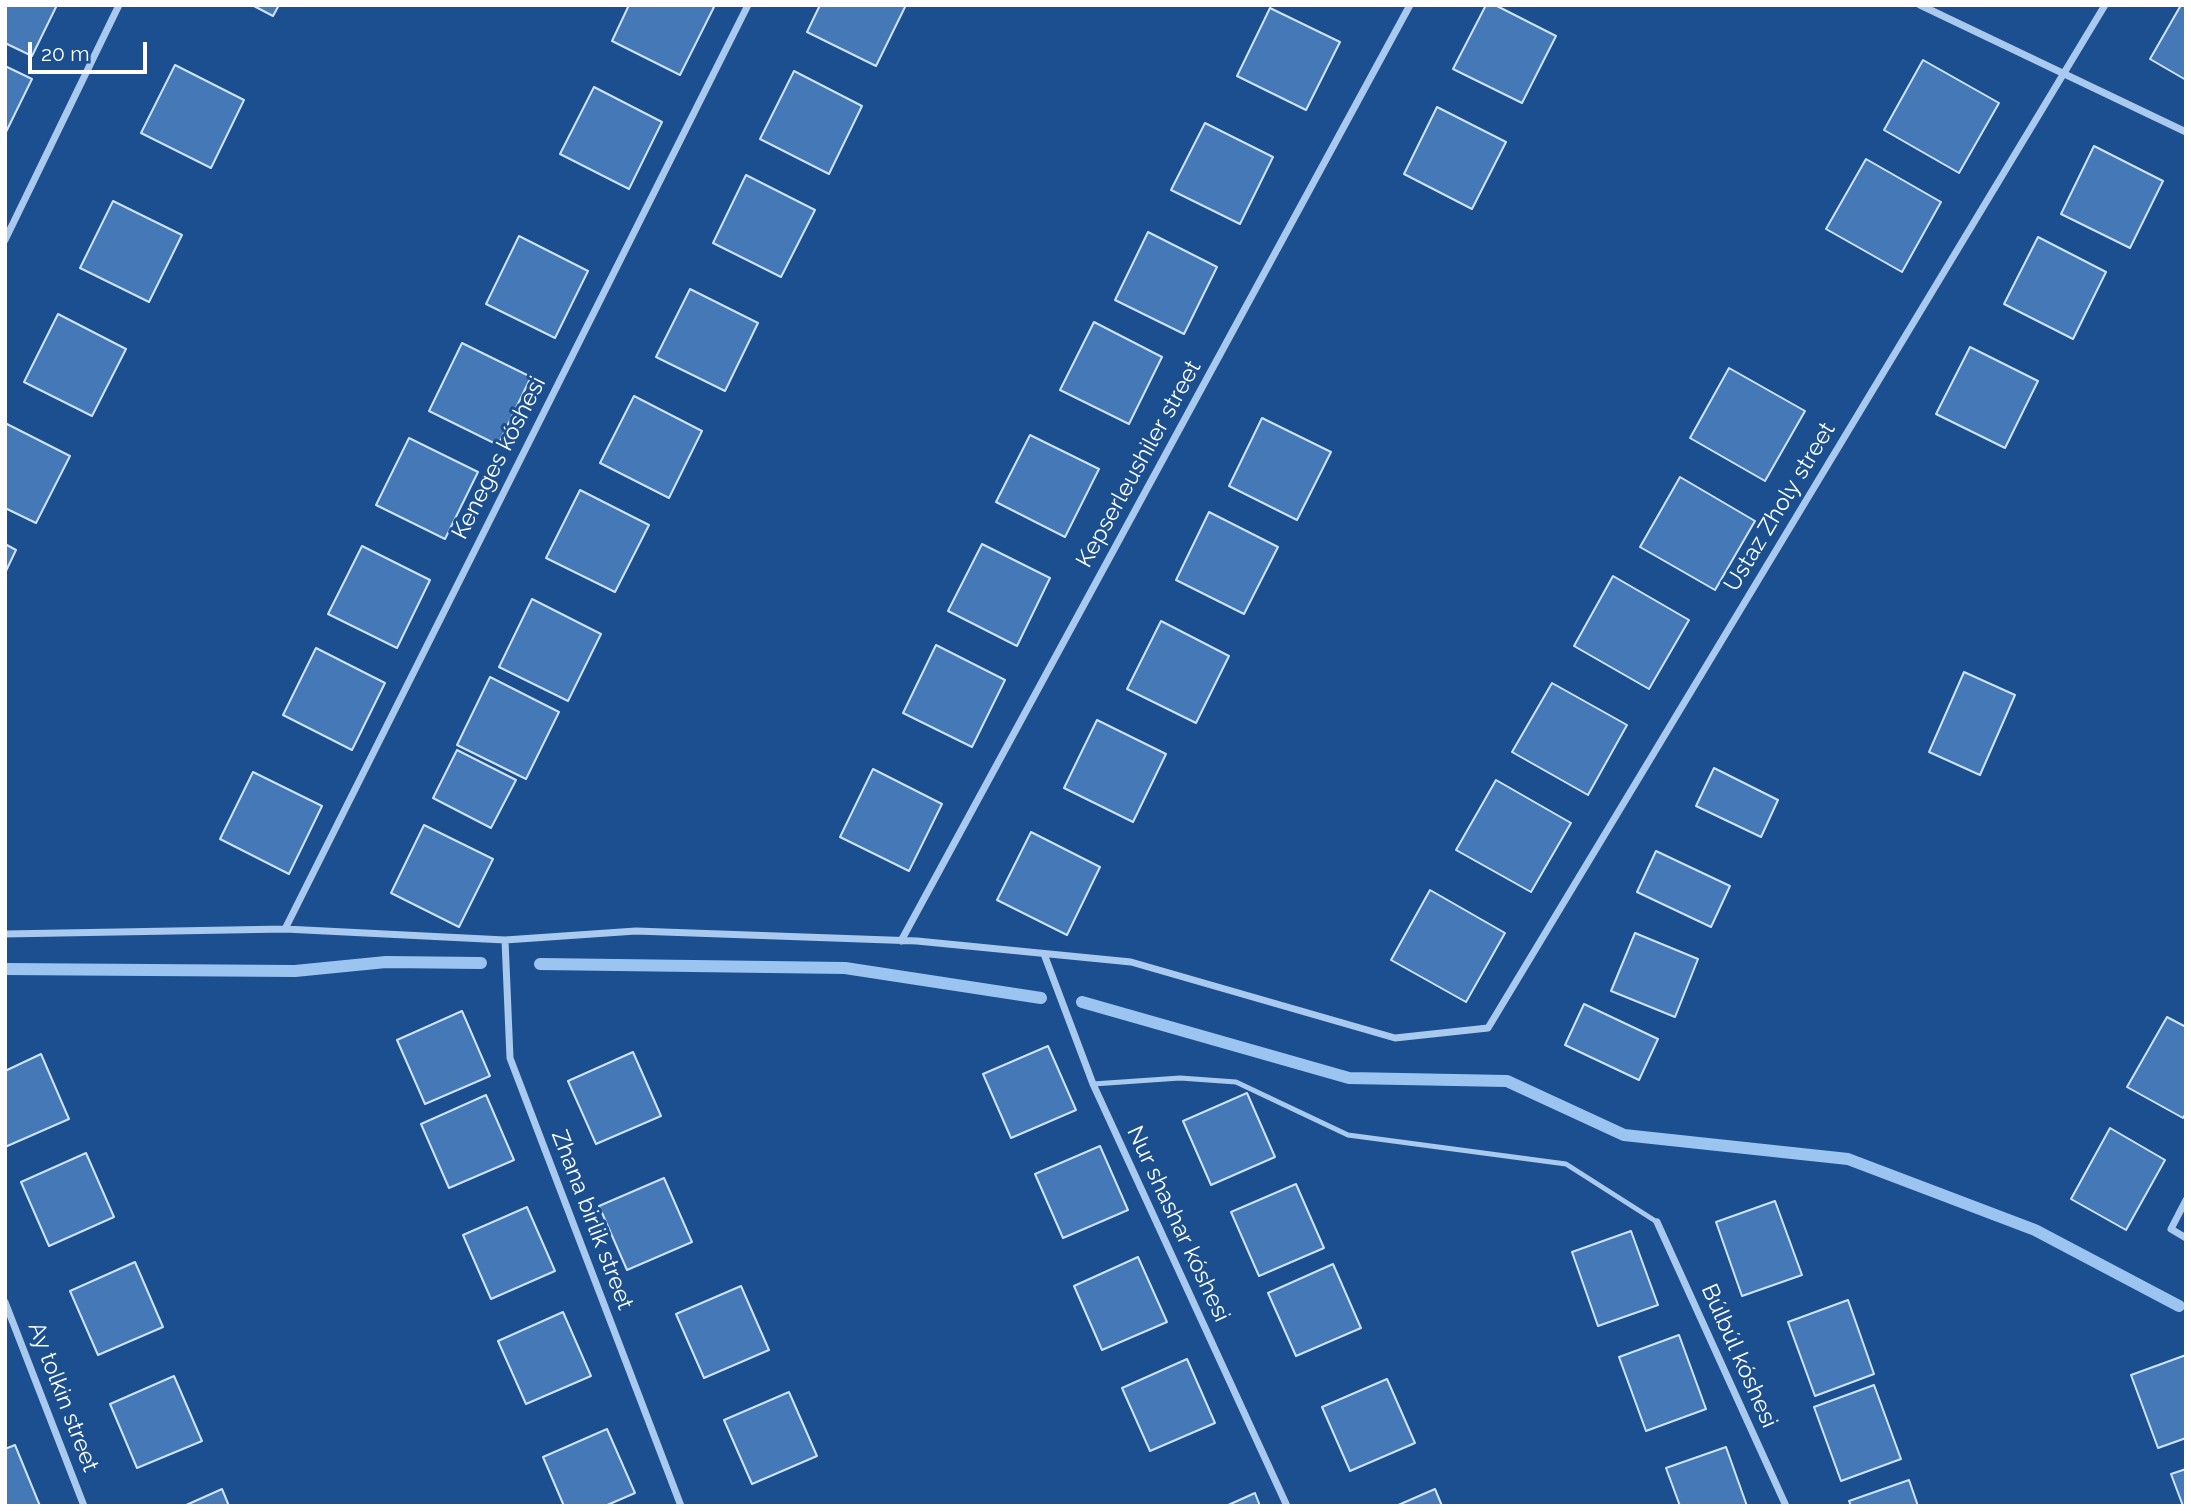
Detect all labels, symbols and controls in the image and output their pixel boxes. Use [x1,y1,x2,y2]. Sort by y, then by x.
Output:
scale bar [32,28,150,72]
text: 20 m [41,41,89,66]
street label: Kepserleushiler street [1071,356,1207,572]
street label: Keneges kóshesi [446,372,552,544]
street label: Ustaz Zholy street [1719,417,1841,597]
street label: Nur shashar kóshesi [1121,1122,1235,1326]
street label: Zhana birlik street [545,1126,639,1314]
street label: Búlbúl kóshesi [1695,1280,1783,1432]
street label: Ay tolkin street [22,1318,104,1476]

